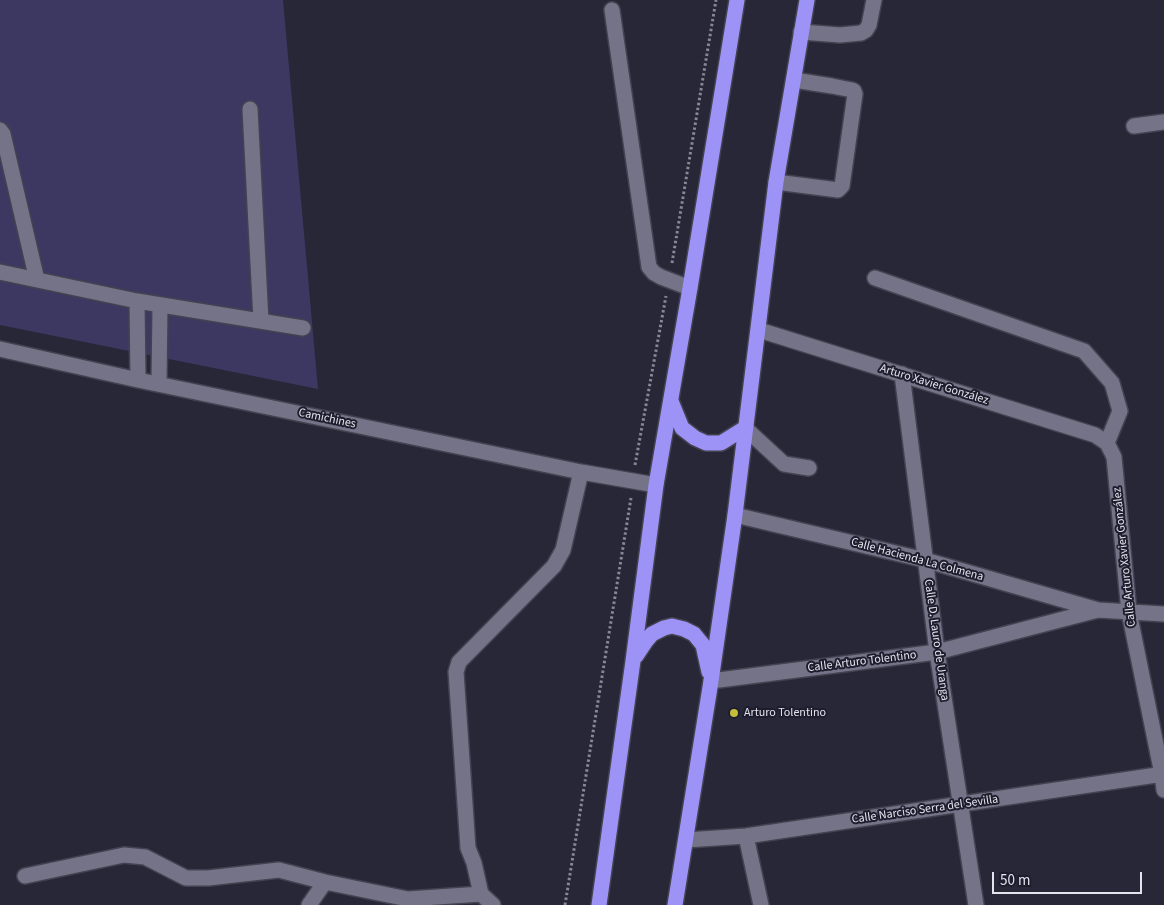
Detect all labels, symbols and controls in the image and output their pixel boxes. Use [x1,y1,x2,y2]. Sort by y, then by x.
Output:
street label: Arturo Xavier González [878,362,990,408]
street label: Camichines [297,406,357,432]
street label: Calle Arturo Xavier González [1111,487,1139,627]
street label: Calle Hacienda La Colmena [849,535,985,585]
street label: Calle D. Lauro de Uranga [920,578,952,702]
street label: Calle Arturo Tolentino [807,648,917,676]
place label: Arturo Tolentino [744,706,826,720]
marker: Arturo Tolentino [728,707,740,719]
street label: Calle Narciso Serra del Sevilla [851,793,999,827]
scale bar [994,862,1144,894]
text: 50 m [1000,870,1030,891]

